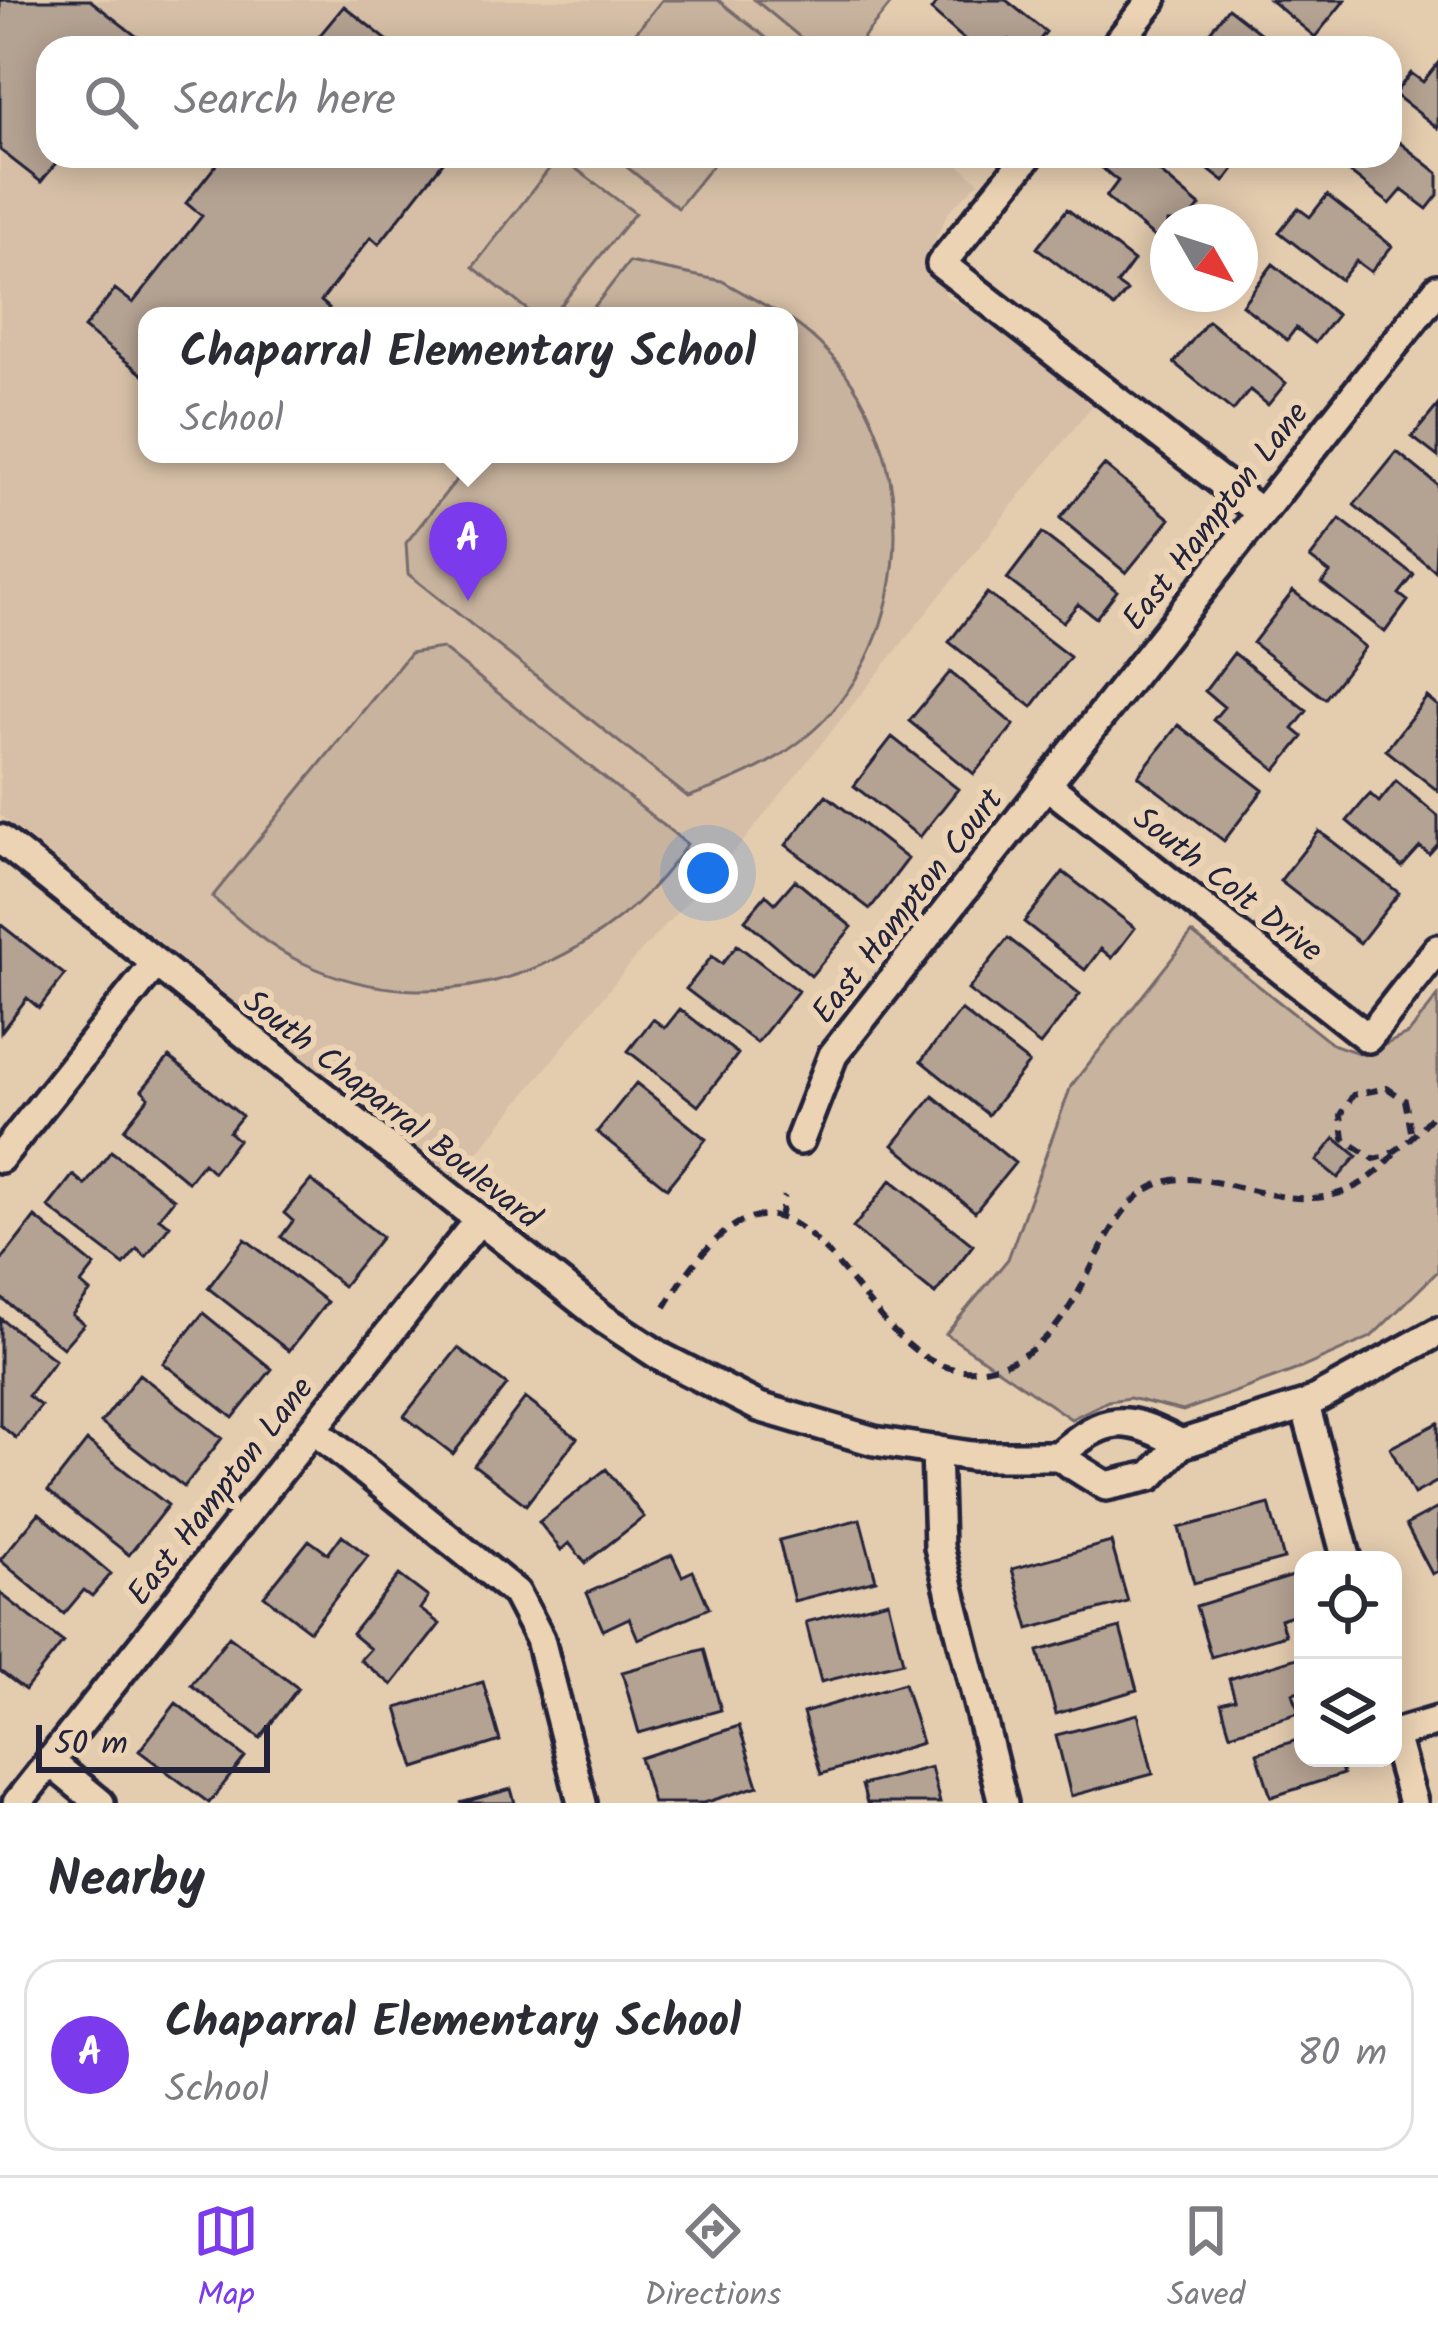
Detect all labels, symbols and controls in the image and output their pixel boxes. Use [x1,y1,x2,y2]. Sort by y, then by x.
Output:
search box [36,36,1402,168]
text: Search here [174,66,396,138]
icon: search [78,69,144,135]
north arrow [1150,204,1258,312]
popup [138,307,798,463]
text: Chaparral Elementary School [180,318,756,390]
text: School [180,390,284,452]
street label: East Hampton Lane [1110,391,1324,643]
pin: A [429,502,507,601]
street label: East Hampton Court [799,777,1019,1037]
street label: South Colt Drive [1120,794,1334,977]
your location [678,843,738,903]
street label: South Chaparral Boulevard [230,977,553,1245]
street label: East Hampton Lane [115,1366,329,1618]
map controls [1294,1551,1402,1767]
button: locate [1294,1551,1402,1659]
button: layers [1294,1659,1402,1767]
scale bar [36,1719,270,1772]
text: 50 m [54,1719,128,1772]
text: Nearby [48,1841,205,1922]
text: Chaparral Elementary School [165,1988,741,2060]
text: A [78,2024,102,2086]
text: 80 m [1297,2024,1387,2086]
text: School [165,2060,269,2122]
tab: Map [193,2198,259,2323]
tab: Directions [644,2198,781,2323]
tab: Saved [1167,2198,1245,2323]

